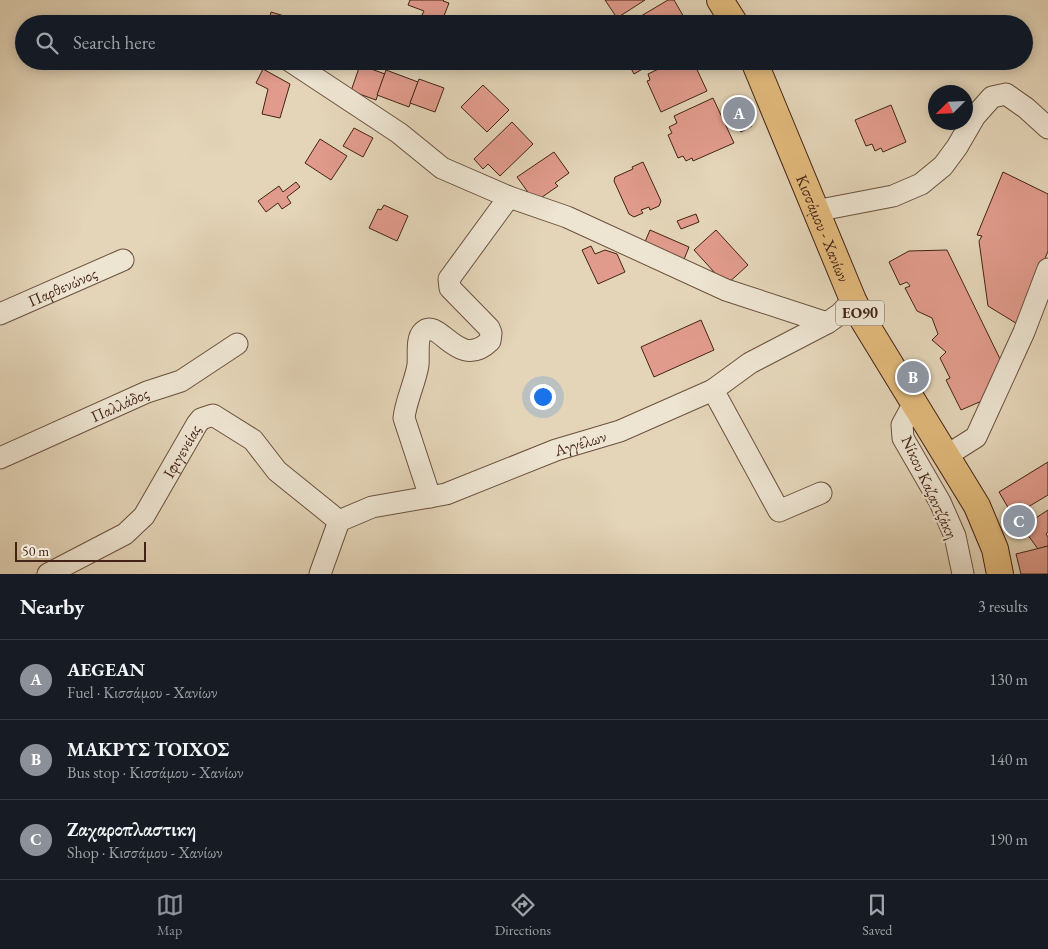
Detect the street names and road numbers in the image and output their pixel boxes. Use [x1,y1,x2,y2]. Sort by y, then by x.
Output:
street label: Κισσάμου - Χανίων [791,172,854,285]
street label: Παρθενώνος [25,263,101,312]
road number: ΕΟ90 [836,300,884,326]
street label: Παλλάδος [87,382,152,427]
street label: Ιφιγενείας [158,420,206,482]
street label: Αγγέλων [551,426,609,461]
street label: Νίκου Καζαντζάκη [896,432,963,542]

